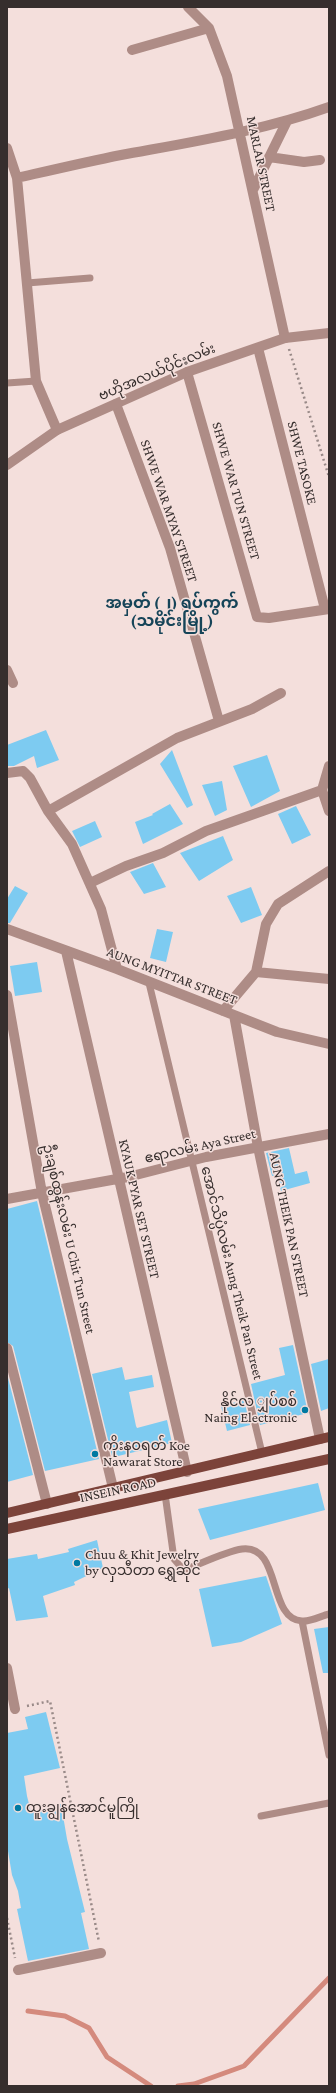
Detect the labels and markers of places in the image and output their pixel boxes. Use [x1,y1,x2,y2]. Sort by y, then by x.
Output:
place label: နိုင်လ ျှပ်စစ် Naing Electronic [204,1394,297,1426]
marker: နိုင်လ ျှပ်စစ် Naing Electronic [300,1405,310,1415]
place label: ကိုးနဝရတ် Koe Nawarat Store [103,1438,190,1470]
marker: ကိုးနဝရတ် Koe Nawarat Store [90,1449,100,1459]
place label: Chuu & Khit Jewelry by လှသီတာ ရွှေဆိုင် [85,1547,201,1580]
marker: Chuu & Khit Jewelry by လှသီတာ ရွှေဆိုင် [72,1558,82,1568]
place label: ထူးချွန်အောင်မူကြို [26,1800,139,1816]
marker: ထူးချွန်အောင်မူကြို [13,1803,23,1813]

